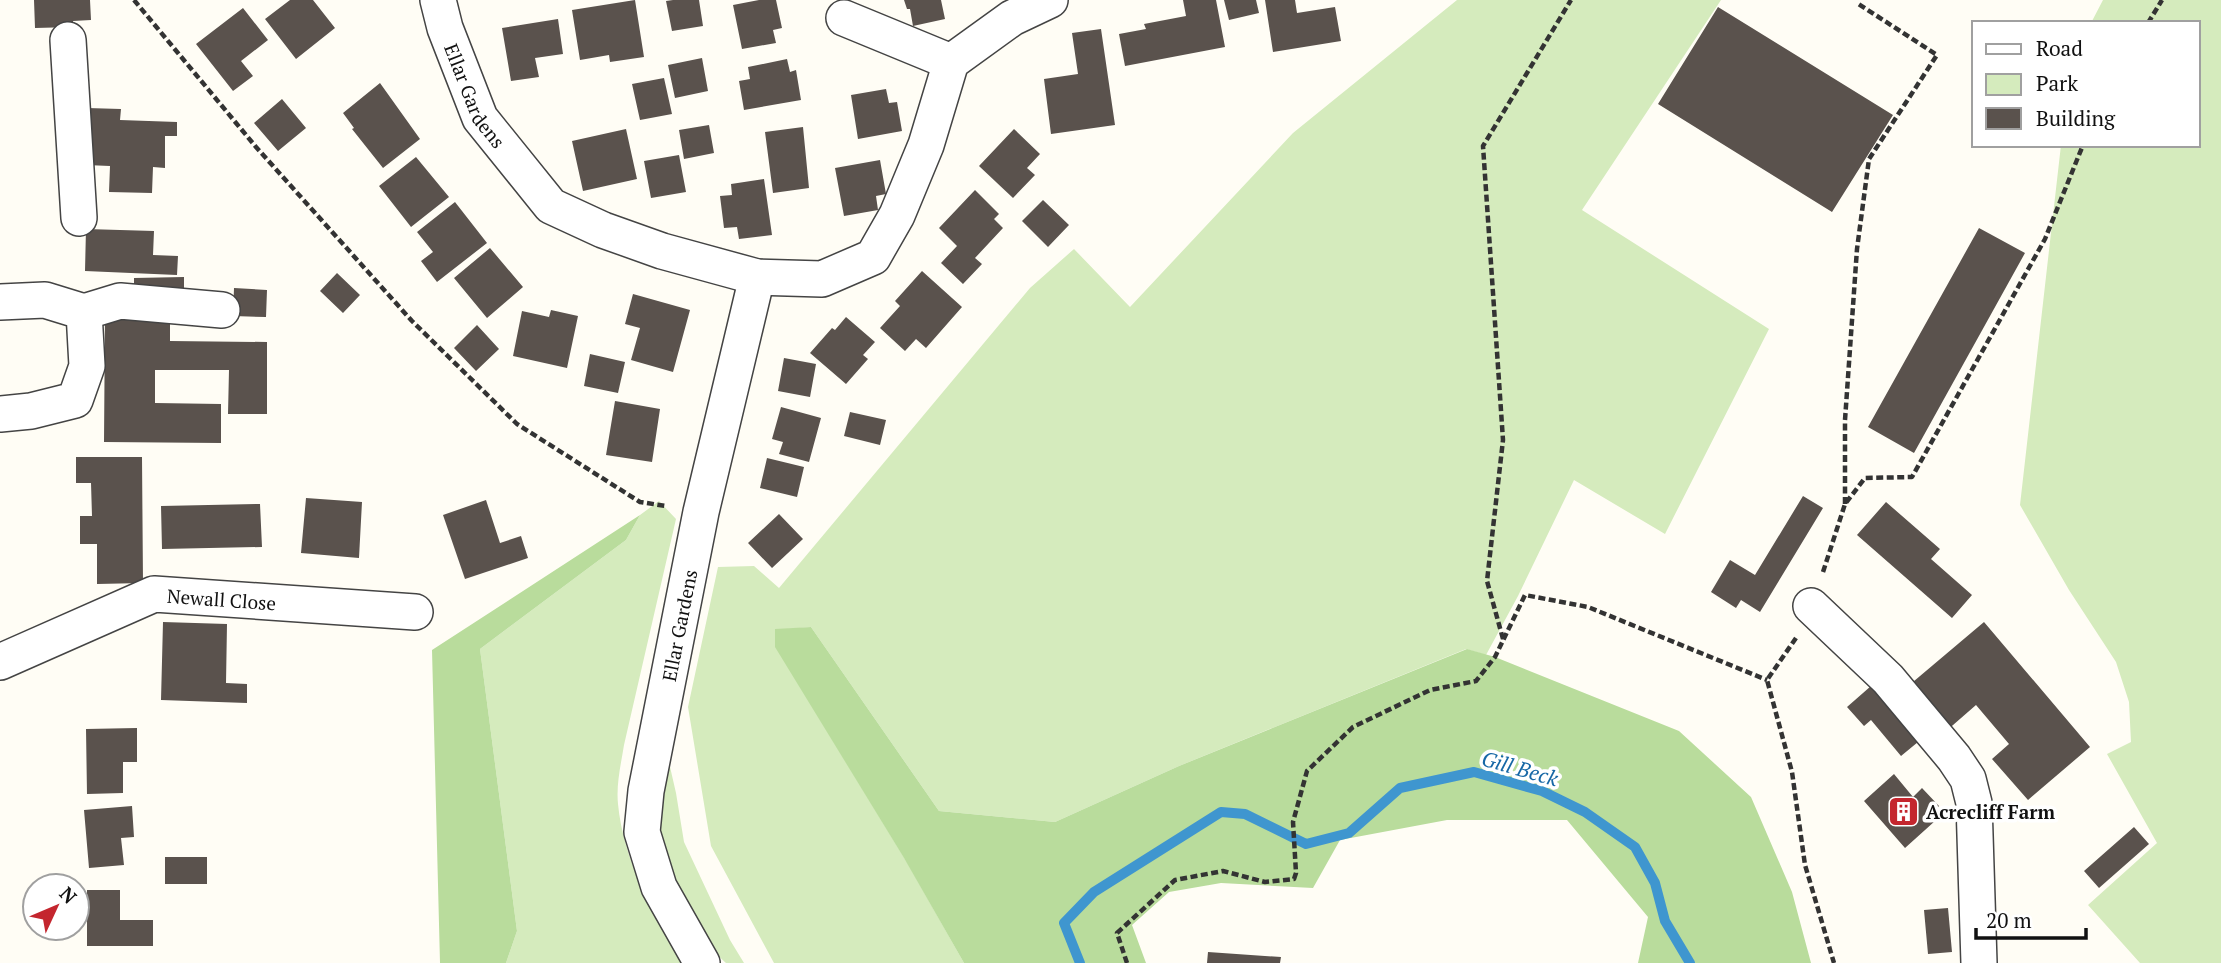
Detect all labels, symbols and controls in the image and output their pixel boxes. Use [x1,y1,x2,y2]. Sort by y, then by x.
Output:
legend [1972,21,2200,147]
text: Road [2036,34,2083,62]
street label: Ellar Gardens [440,40,511,153]
text: Park [2036,69,2078,97]
text: Building [2036,104,2116,132]
street label: Ellar Gardens [655,567,702,683]
street label: Newall Close [166,582,277,615]
water label: Gill Beck [1479,744,1562,792]
building icon: Acrecliff Farm [1886,794,1920,828]
place label: Acrecliff Farm [1926,799,2056,824]
north arrow [21,872,91,942]
text: N [55,881,83,909]
scale bar [1976,897,2086,941]
text: 20 m [1986,906,2032,934]

